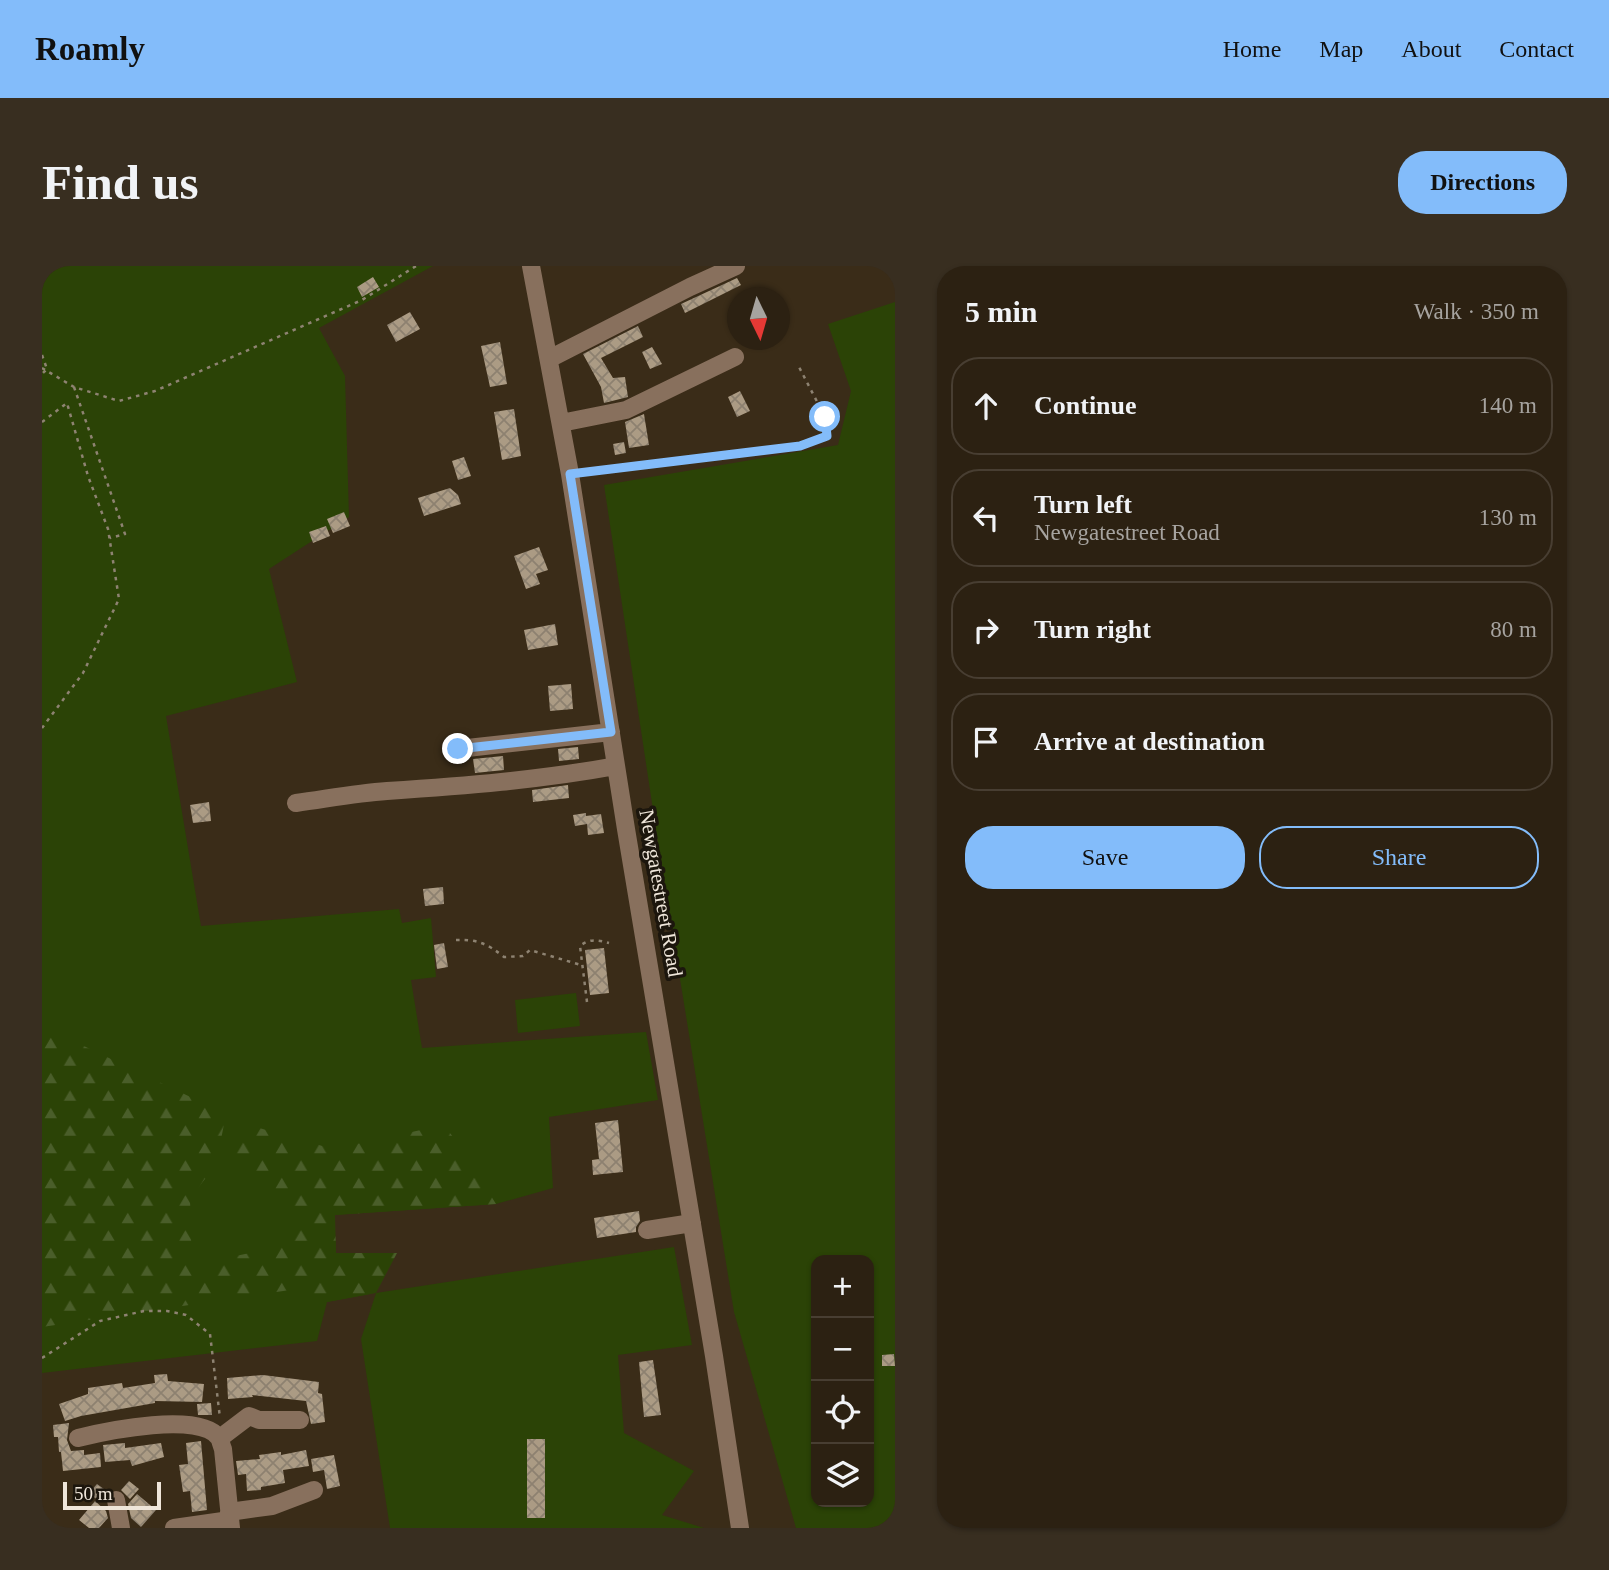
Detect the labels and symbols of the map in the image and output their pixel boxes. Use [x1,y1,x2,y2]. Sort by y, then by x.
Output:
north arrow [727,287,790,350]
route start [809,401,840,432]
route end [442,733,473,764]
street label: Newgatestreet Road [634,807,688,979]
scale bar [63,1479,161,1511]

